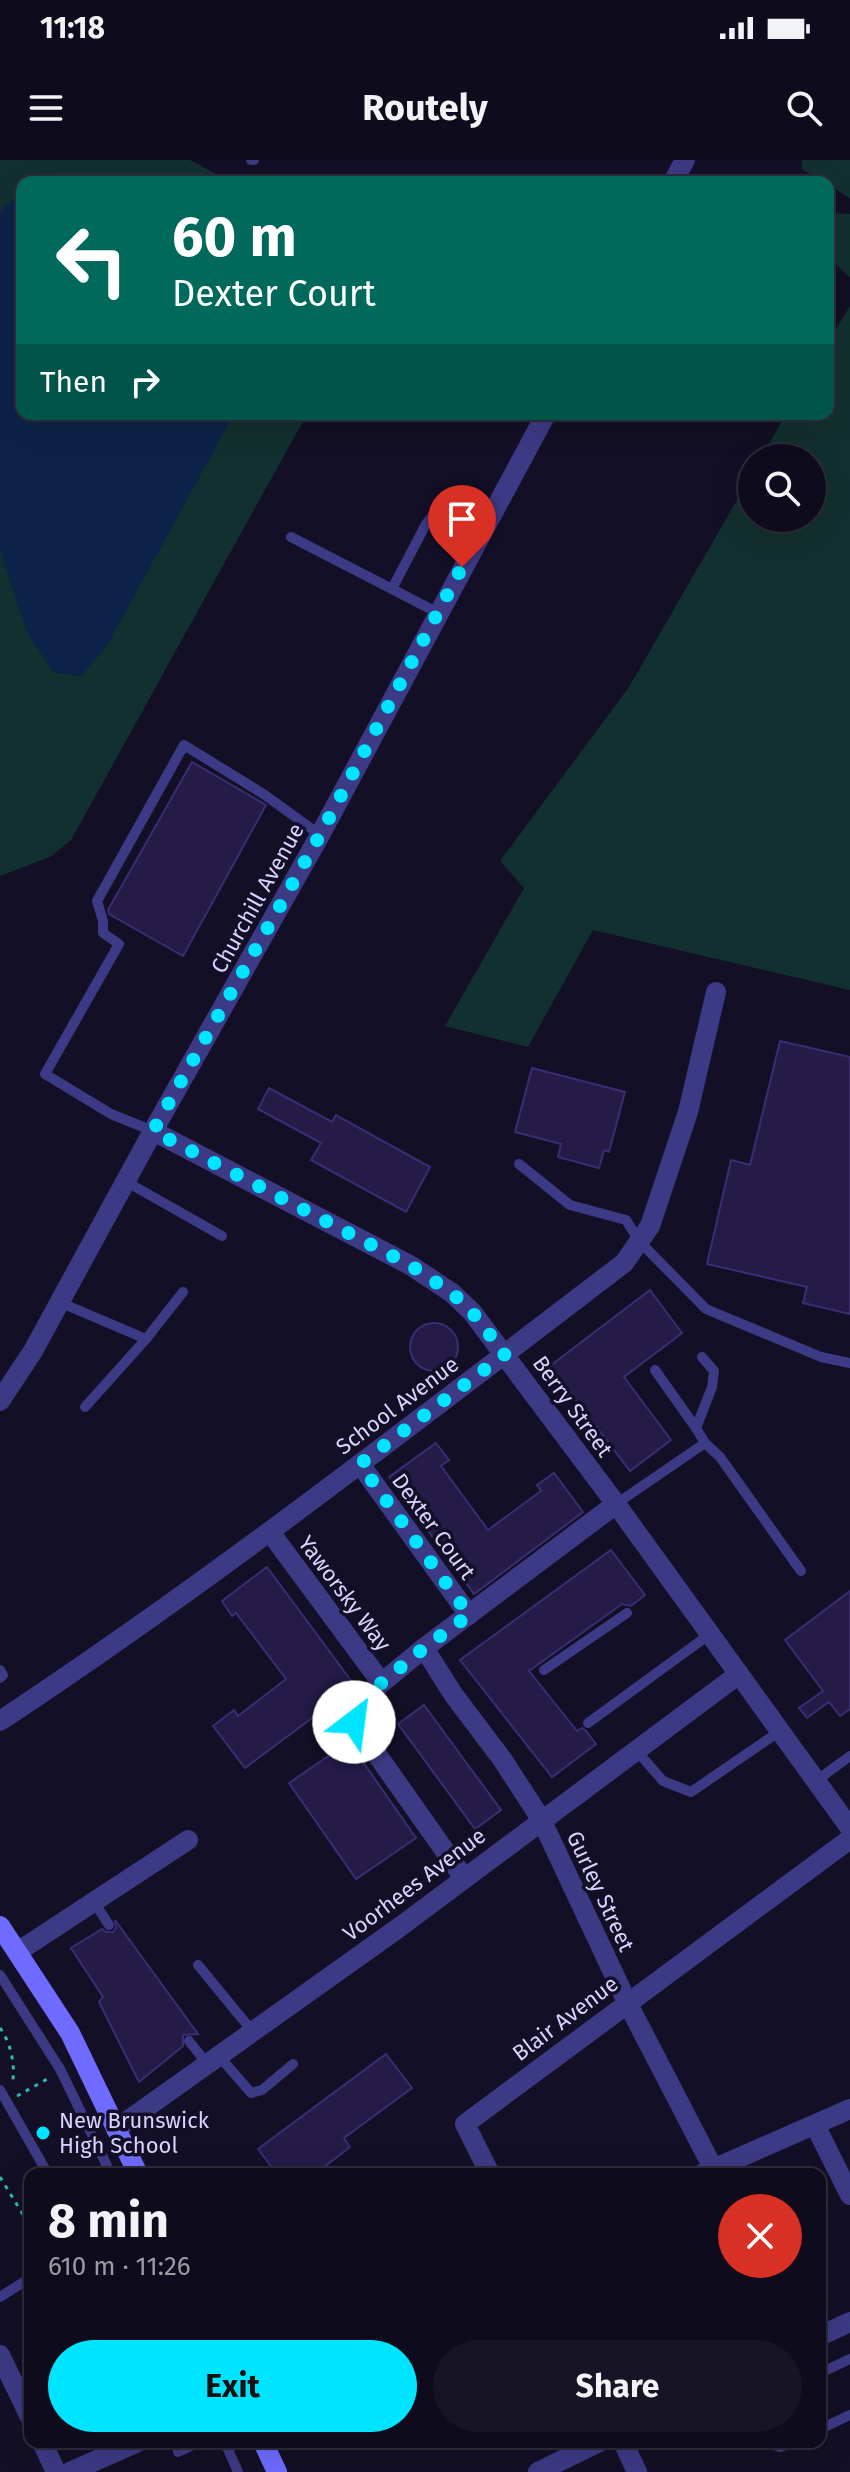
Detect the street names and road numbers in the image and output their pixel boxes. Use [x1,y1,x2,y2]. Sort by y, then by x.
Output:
street label: Churchill Avenue [205,819,310,978]
street label: Berry Street [527,1350,618,1462]
street label: School Avenue [331,1351,464,1460]
street label: Dexter Court [386,1468,481,1585]
street label: Yaworsky Way [293,1530,397,1656]
street label: Voorhees Avenue [338,1822,491,1947]
street label: Gurley Street [561,1827,640,1956]
street label: Blair Avenue [507,1970,623,2067]

